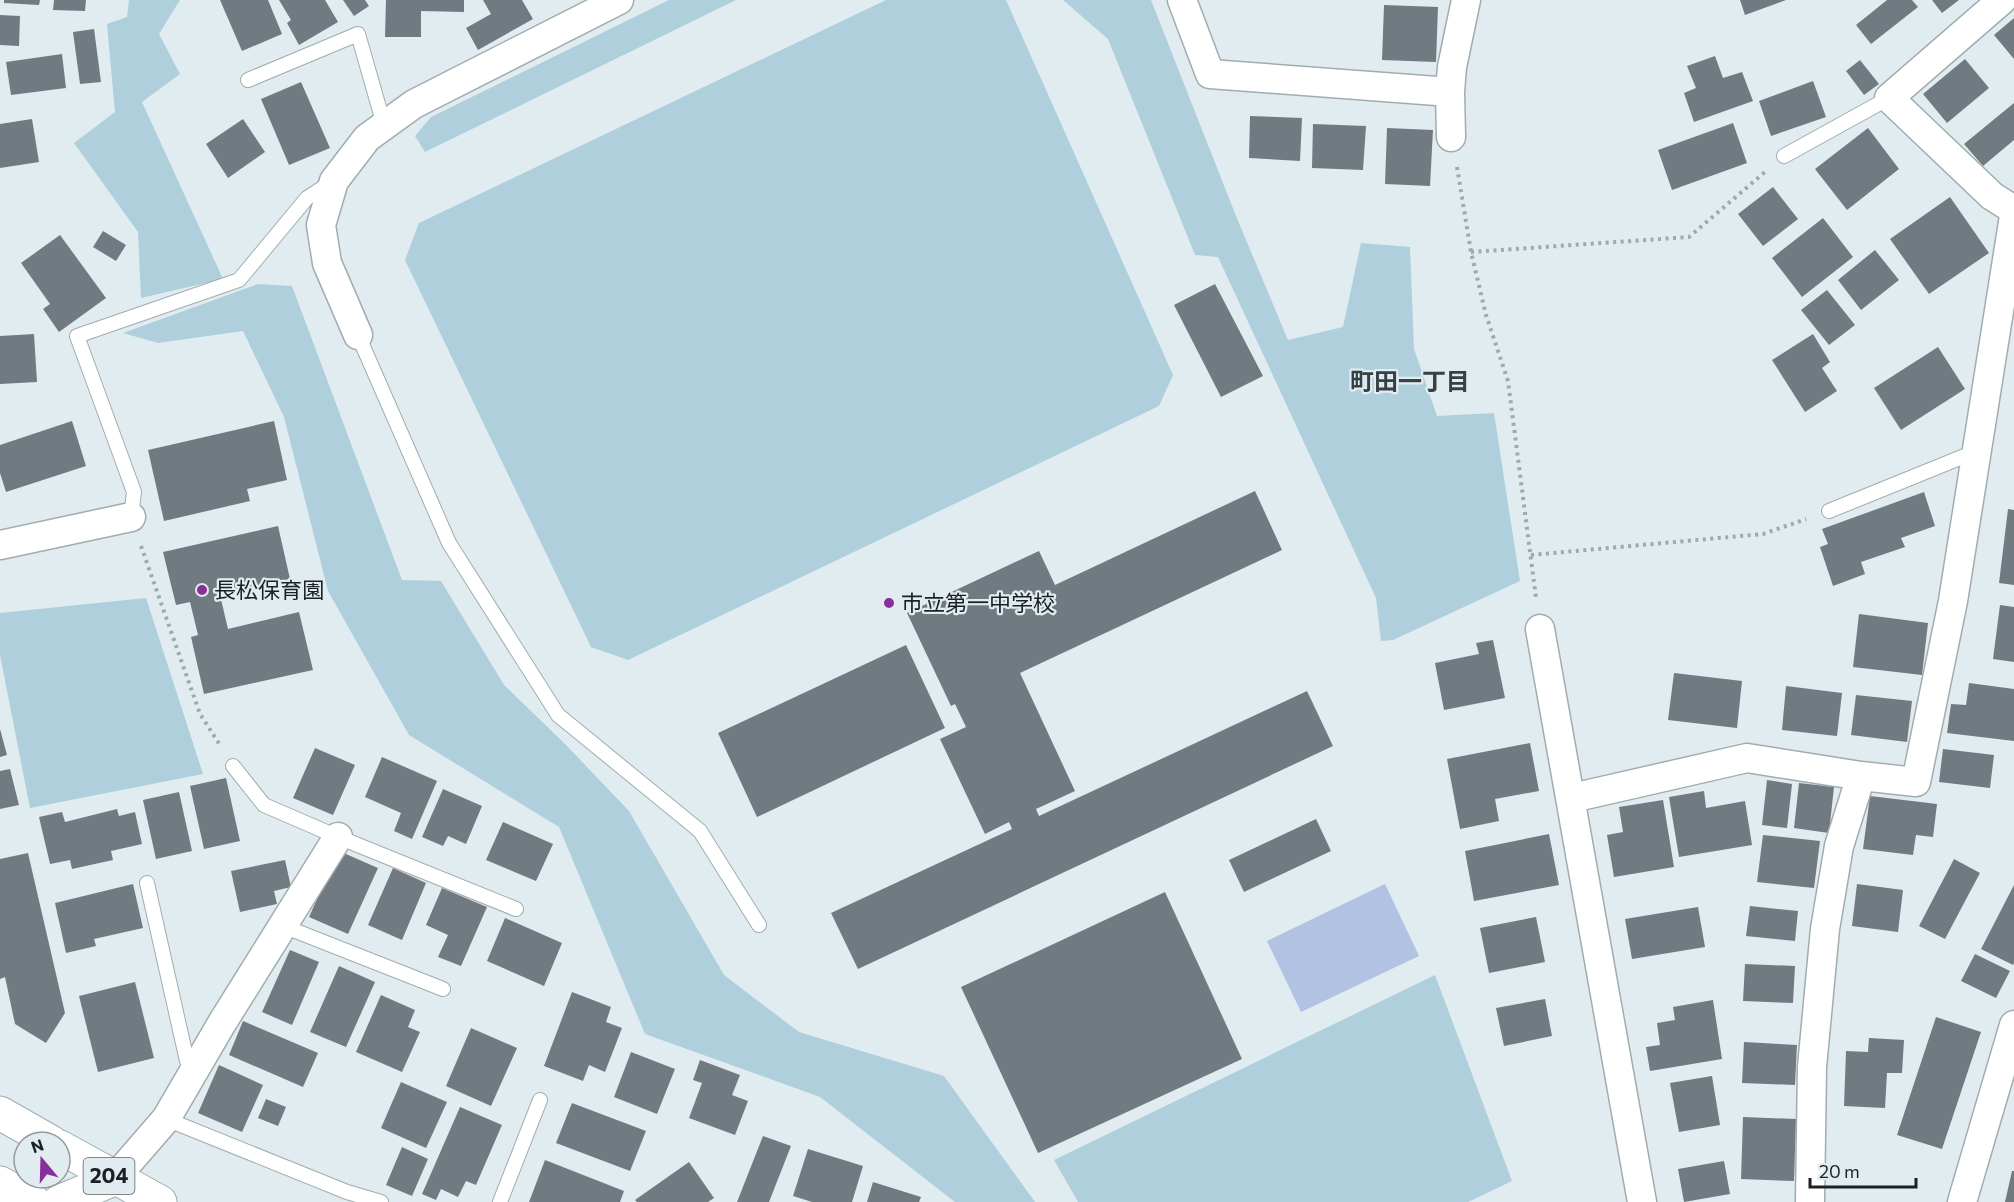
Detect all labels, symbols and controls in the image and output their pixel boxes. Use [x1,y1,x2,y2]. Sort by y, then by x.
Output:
district label: 町田一丁目 [1350,366,1470,395]
place label: 長松保育園 [214,576,324,603]
marker: 長松保育園 [195,583,209,597]
place label: 市立第一中学校 [901,589,1055,616]
marker: 市立第一中学校 [882,596,896,610]
north arrow [12,1130,72,1190]
text: N [28,1134,46,1156]
scale bar [1810,1151,1916,1189]
road number: 204 [84,1158,134,1194]
text: 20 m [1819,1160,1860,1182]

